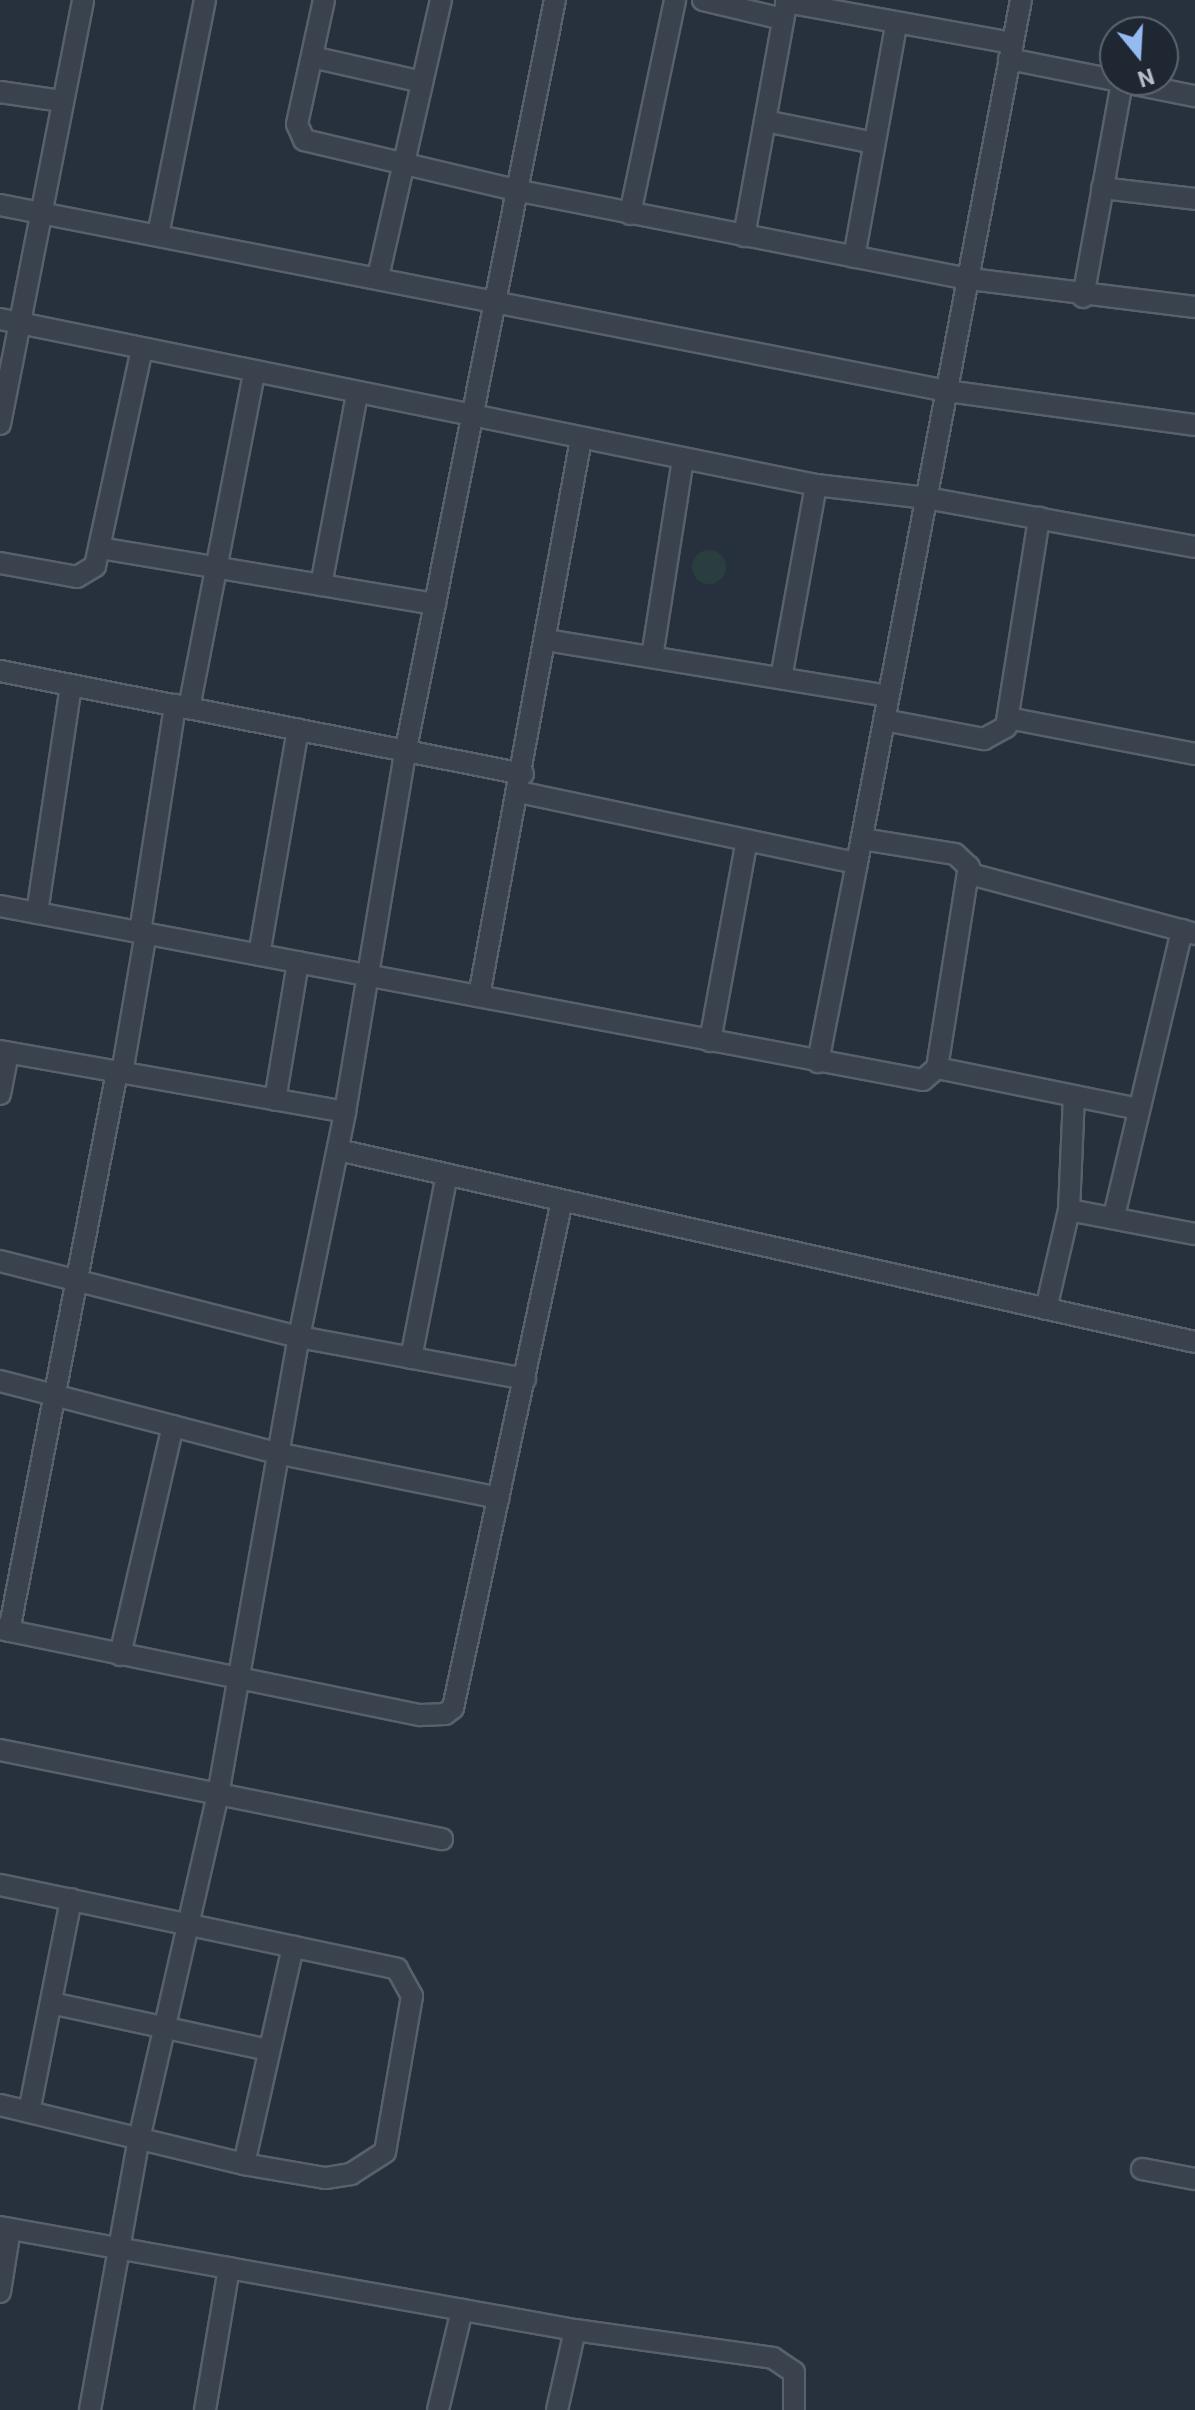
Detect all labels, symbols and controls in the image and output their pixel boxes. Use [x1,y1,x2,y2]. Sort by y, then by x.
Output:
north arrow [1099,16,1179,96]
text: N [1135,63,1157,92]

